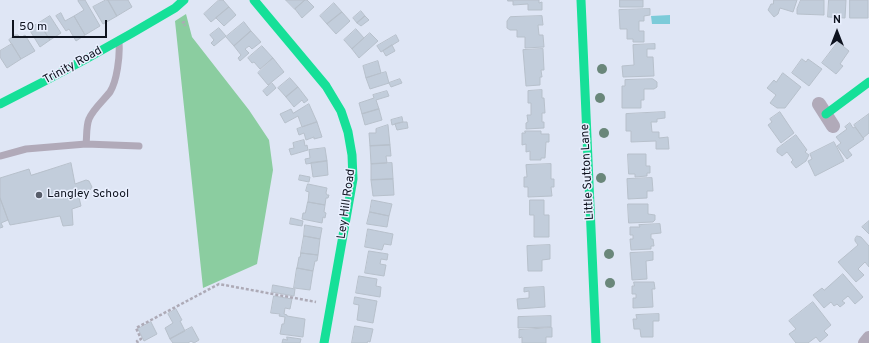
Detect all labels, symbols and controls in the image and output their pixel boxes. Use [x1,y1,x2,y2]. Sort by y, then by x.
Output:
scale bar [14,12,109,38]
north arrow [817,12,857,52]
text: N [833,13,841,27]
text: 50 m [19,19,47,35]
street label: Trinity Road [41,44,105,88]
street label: Little Sutton Lane [578,124,598,220]
street label: Ley Hill Road [335,168,359,240]
place label: Langley School [47,188,129,202]
marker: Langley School [34,190,44,200]

